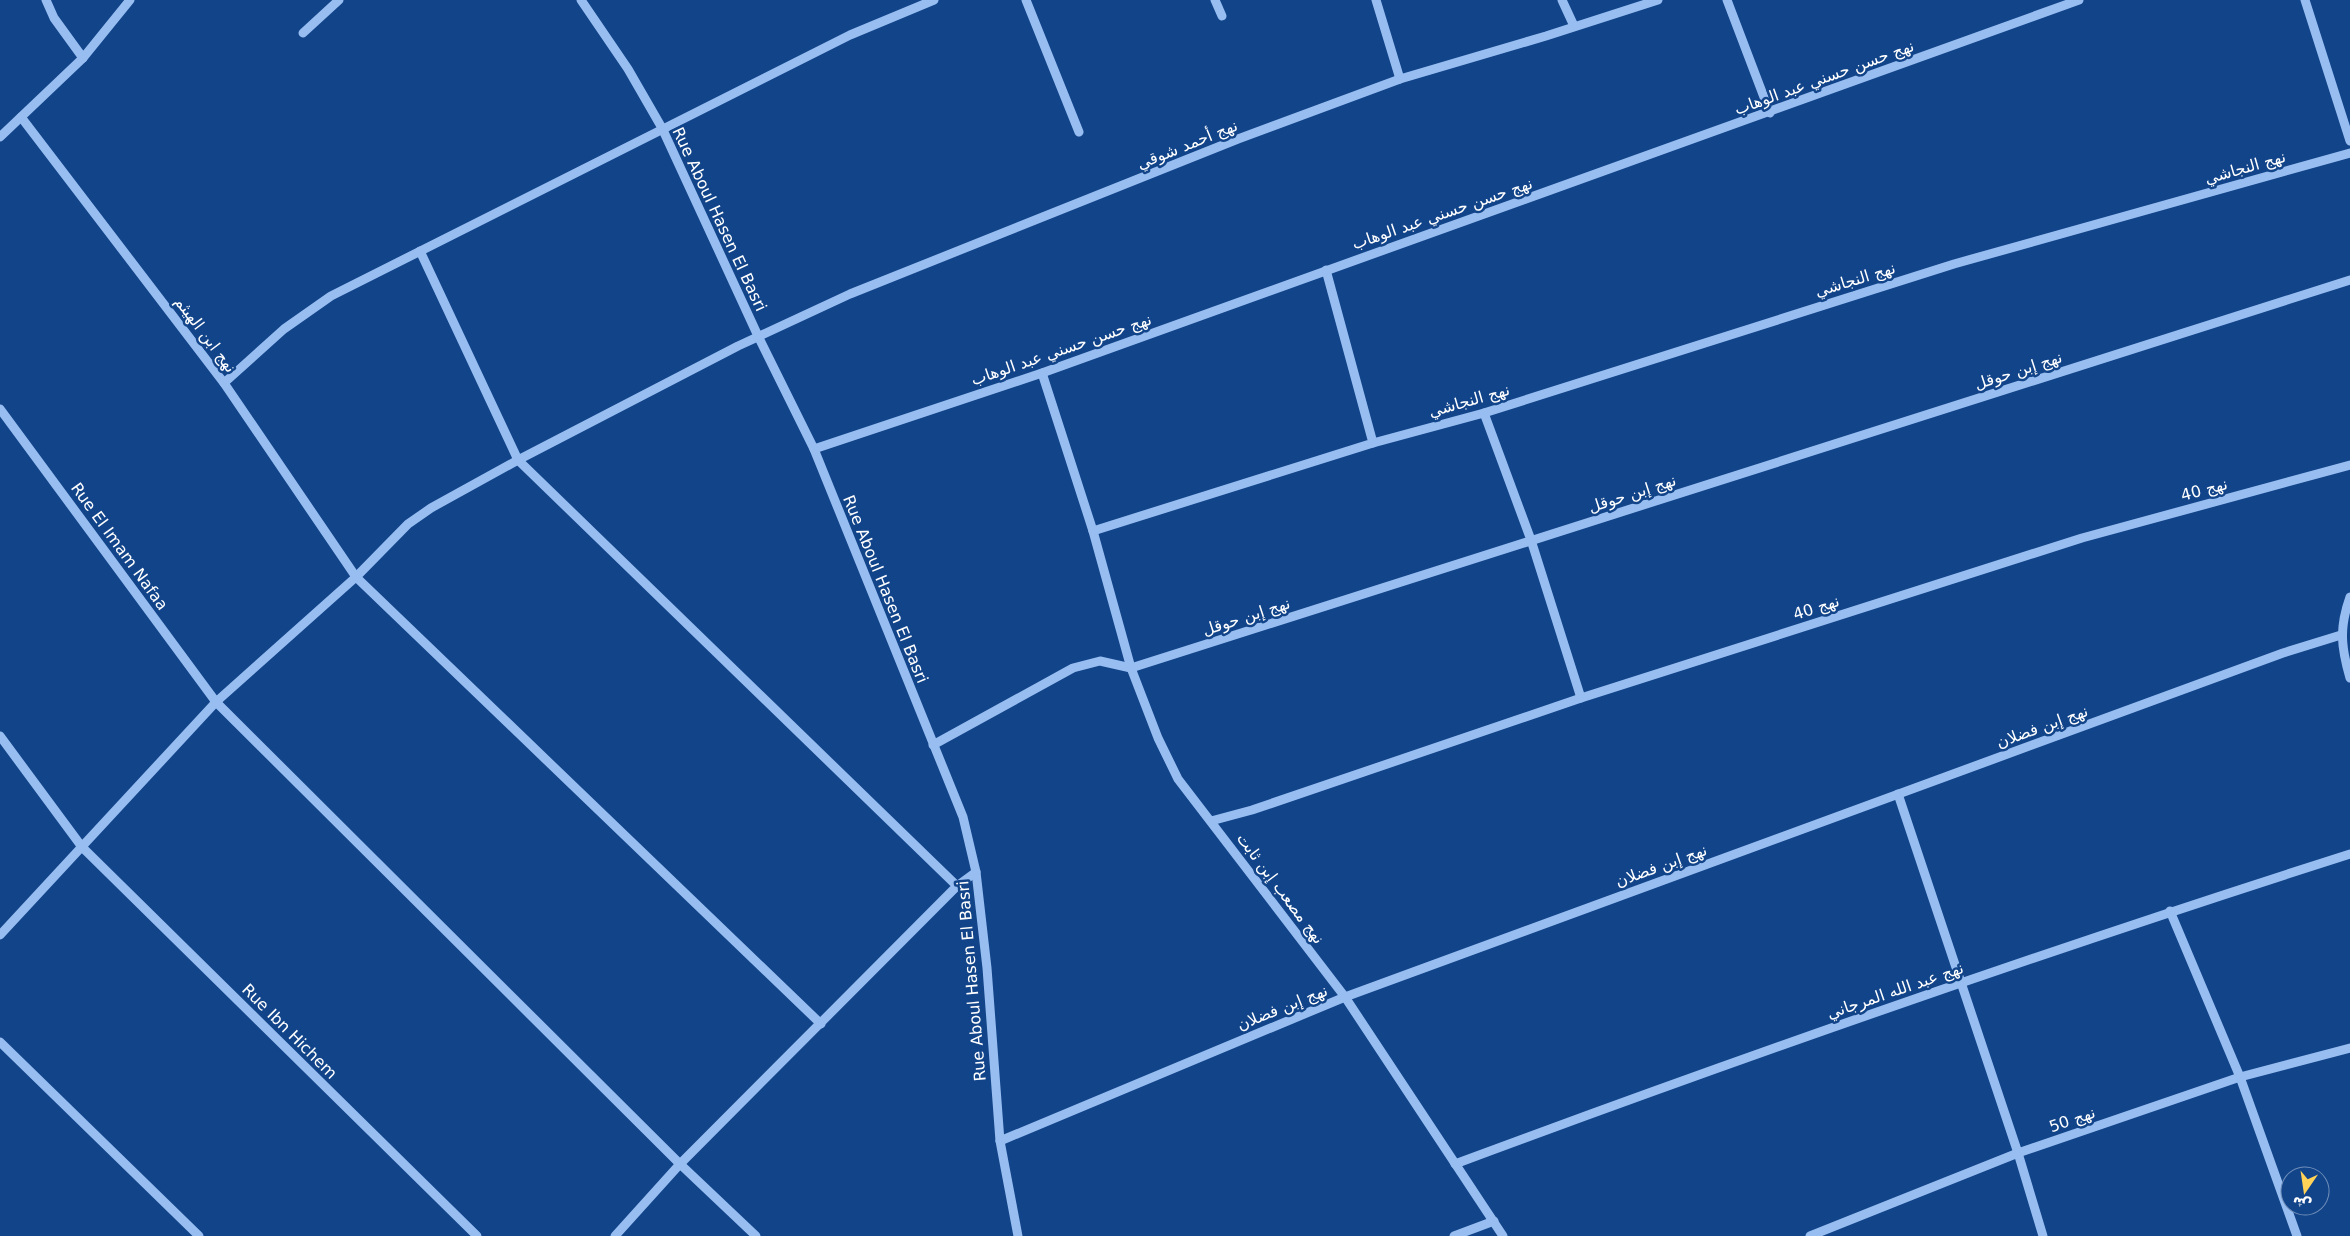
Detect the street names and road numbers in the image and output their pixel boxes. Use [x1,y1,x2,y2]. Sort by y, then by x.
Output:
street label: نهج حسن حسني عبد الوهاب [1732,36,1917,120]
street label: نهج أحمد شوقي [1134,115,1241,174]
street label: Rue Aboul Hasen El Basri [668,124,771,314]
street label: نهج النجاشي [2202,147,2288,189]
street label: نهج حسن حسني عبد الوهاب [1349,174,1535,254]
street label: نهج النجاشي [1813,258,1898,302]
street label: نهج ابن الهيثم [170,292,240,377]
street label: نهج حسن حسني عبد الوهاب [968,310,1154,390]
street label: نهج إبن حوقل [1972,347,2065,395]
street label: نهج النجاشي [1426,380,1512,422]
street label: نهج إبن حوقل [1586,470,1679,518]
street label: نهج 40 [2179,474,2230,506]
street label: Rue El Imam Nafaa [67,479,172,614]
street label: Rue Aboul Hasen El Basri [839,492,932,686]
street label: نهج 40 [1791,591,1842,625]
street label: نهج إبن حوقل [1200,593,1293,641]
street label: نهج إبن فضلان [1994,701,2091,753]
street label: نهج مصعب إبن ثابت [1232,829,1328,948]
street label: نهج إبن فضلان [1613,840,1710,892]
street label: Rue Aboul Hasen El Basri [953,880,990,1082]
street label: نهج عبد الله المرجاني [1824,958,1966,1024]
street label: Rue Ibn Hichem [238,980,341,1083]
street label: نهج إبن فضلان [1234,981,1331,1035]
street label: نهج 50 [2047,1103,2098,1137]

